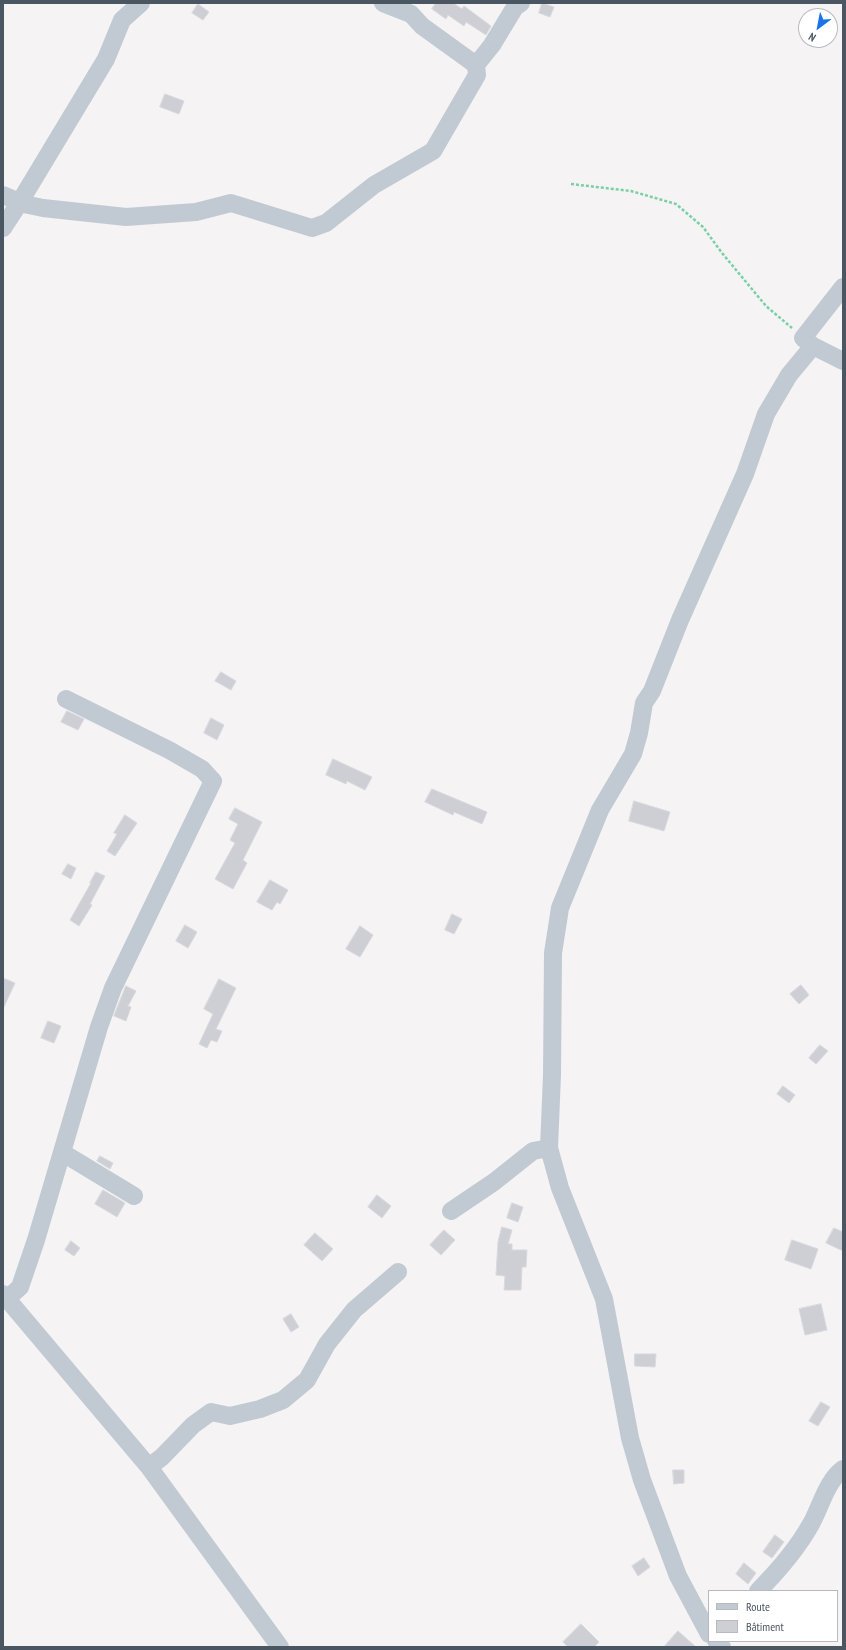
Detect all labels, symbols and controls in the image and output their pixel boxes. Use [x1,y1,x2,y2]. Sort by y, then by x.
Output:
north arrow [798,8,838,48]
text: N [806,30,818,45]
legend [708,1590,838,1642]
text: Route [746,1599,770,1614]
text: Bâtiment [746,1619,784,1634]

